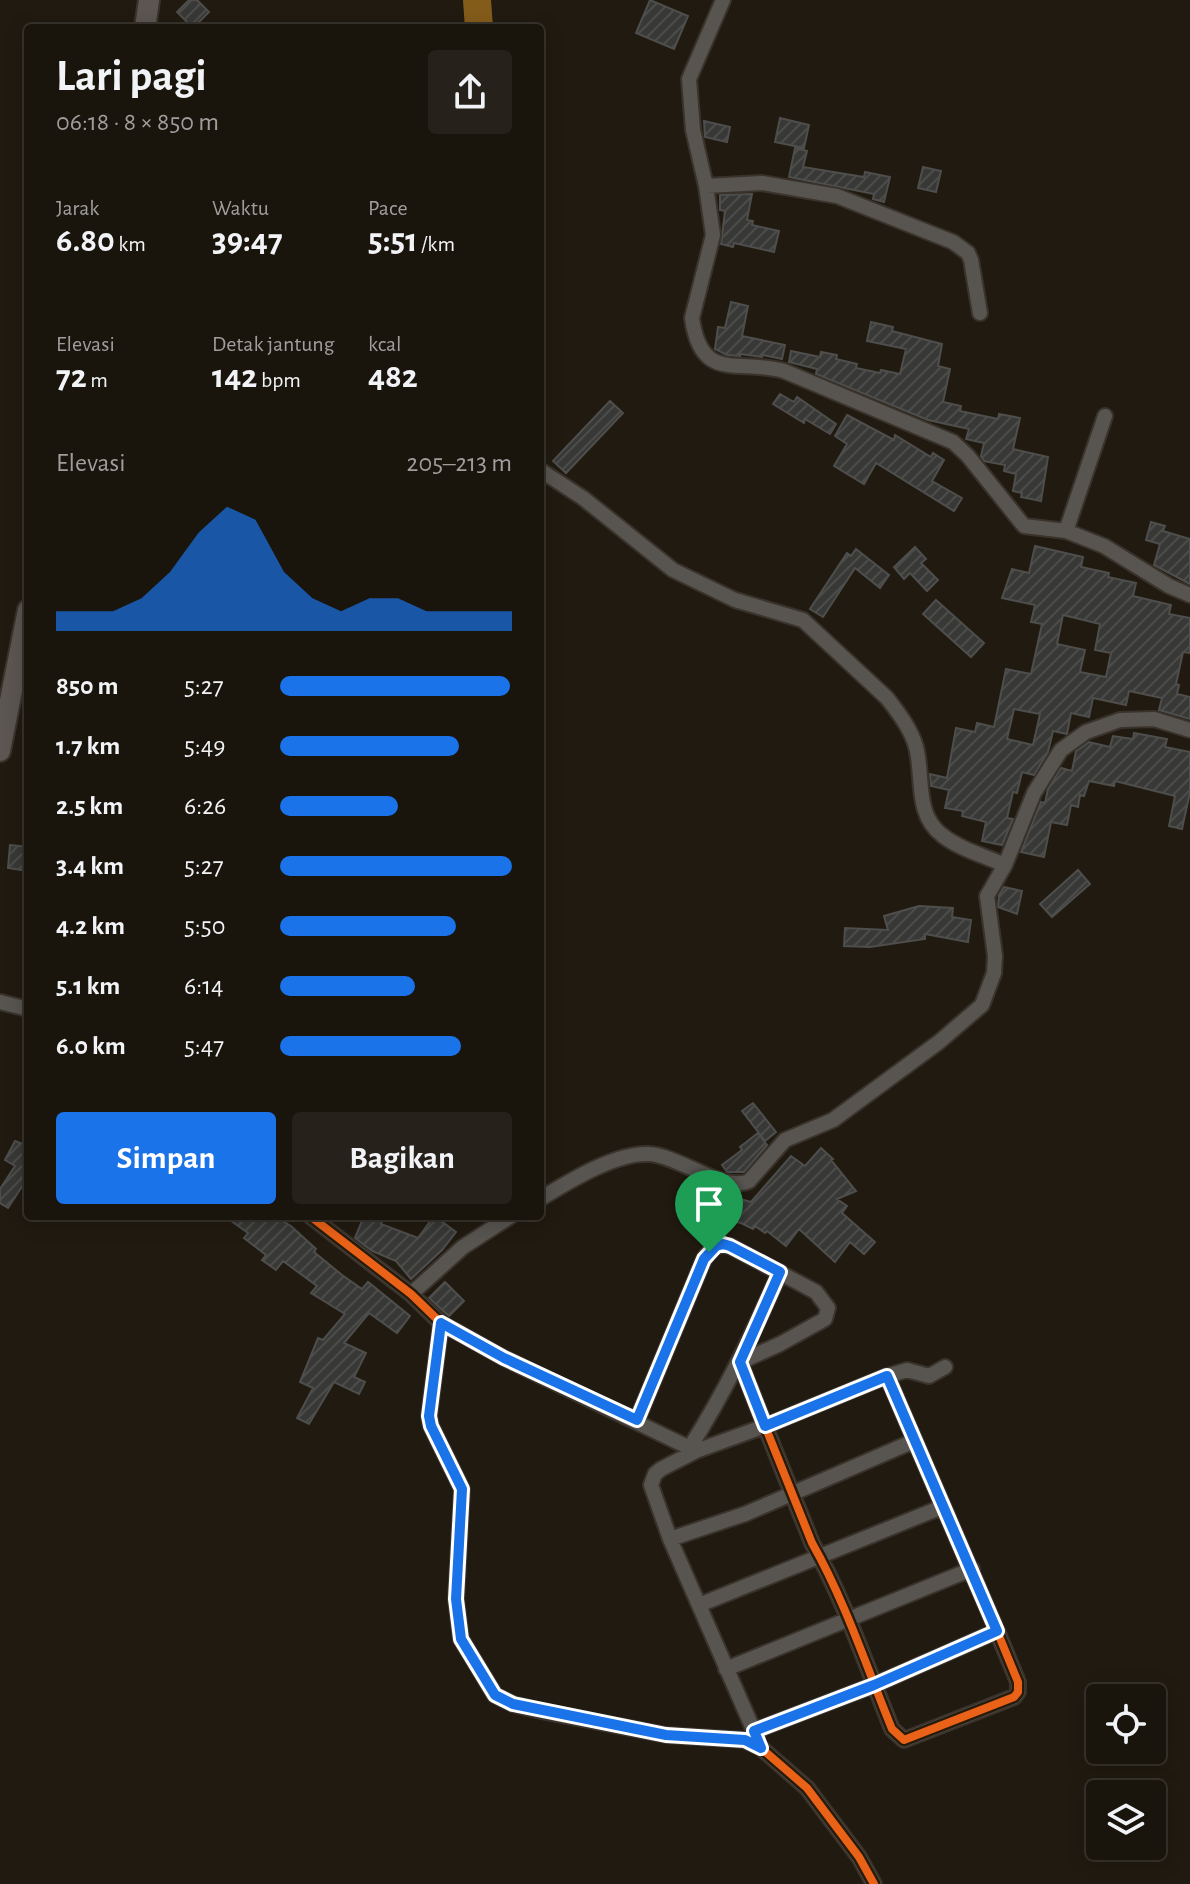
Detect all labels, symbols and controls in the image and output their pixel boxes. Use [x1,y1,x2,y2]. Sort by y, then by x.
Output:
button: share [428,50,512,134]
text: Lari pagi [56,55,207,99]
text: 06:18 · 8 × 850 m [56,109,219,135]
text: Jarak [56,197,99,219]
text: Waktu [212,197,269,219]
text: Pace [368,197,408,219]
text: 6.80 [56,224,115,258]
text: 39:47 [212,224,283,258]
text: 5:51 [368,224,417,258]
text: km [115,233,146,255]
text: /km [417,233,455,255]
text: Elevasi [56,333,115,355]
text: Detak jantung [212,333,334,355]
text: kcal [368,333,402,355]
text: 72 [56,360,87,394]
text: 142 [212,360,257,394]
text: 482 [368,360,418,394]
text: m [87,369,108,391]
text: bpm [257,369,301,391]
text: Elevasi [56,450,125,476]
text: 205–213 m [407,450,512,476]
text: 850 m [56,673,119,699]
text: 5:27 [184,673,224,699]
text: 1.7 km [56,733,120,759]
text: 5:49 [184,733,226,759]
text: 2.5 km [56,793,123,819]
text: 6:26 [184,793,226,819]
text: 3.4 km [56,853,124,879]
text: 5:27 [184,853,224,879]
text: 4.2 km [56,913,125,939]
text: 5:50 [184,913,225,939]
text: 5.1 km [56,973,120,999]
text: 6:14 [184,973,224,999]
text: 6.0 km [56,1033,126,1059]
text: 5:47 [184,1033,224,1059]
button: Simpan [56,1112,276,1204]
button: Bagikan [292,1112,512,1204]
pin [675,1170,743,1252]
icon: arrive [687,1182,731,1226]
map controls [1086,1684,1166,1860]
button: locate [1086,1684,1166,1764]
button: layers [1086,1780,1166,1860]

